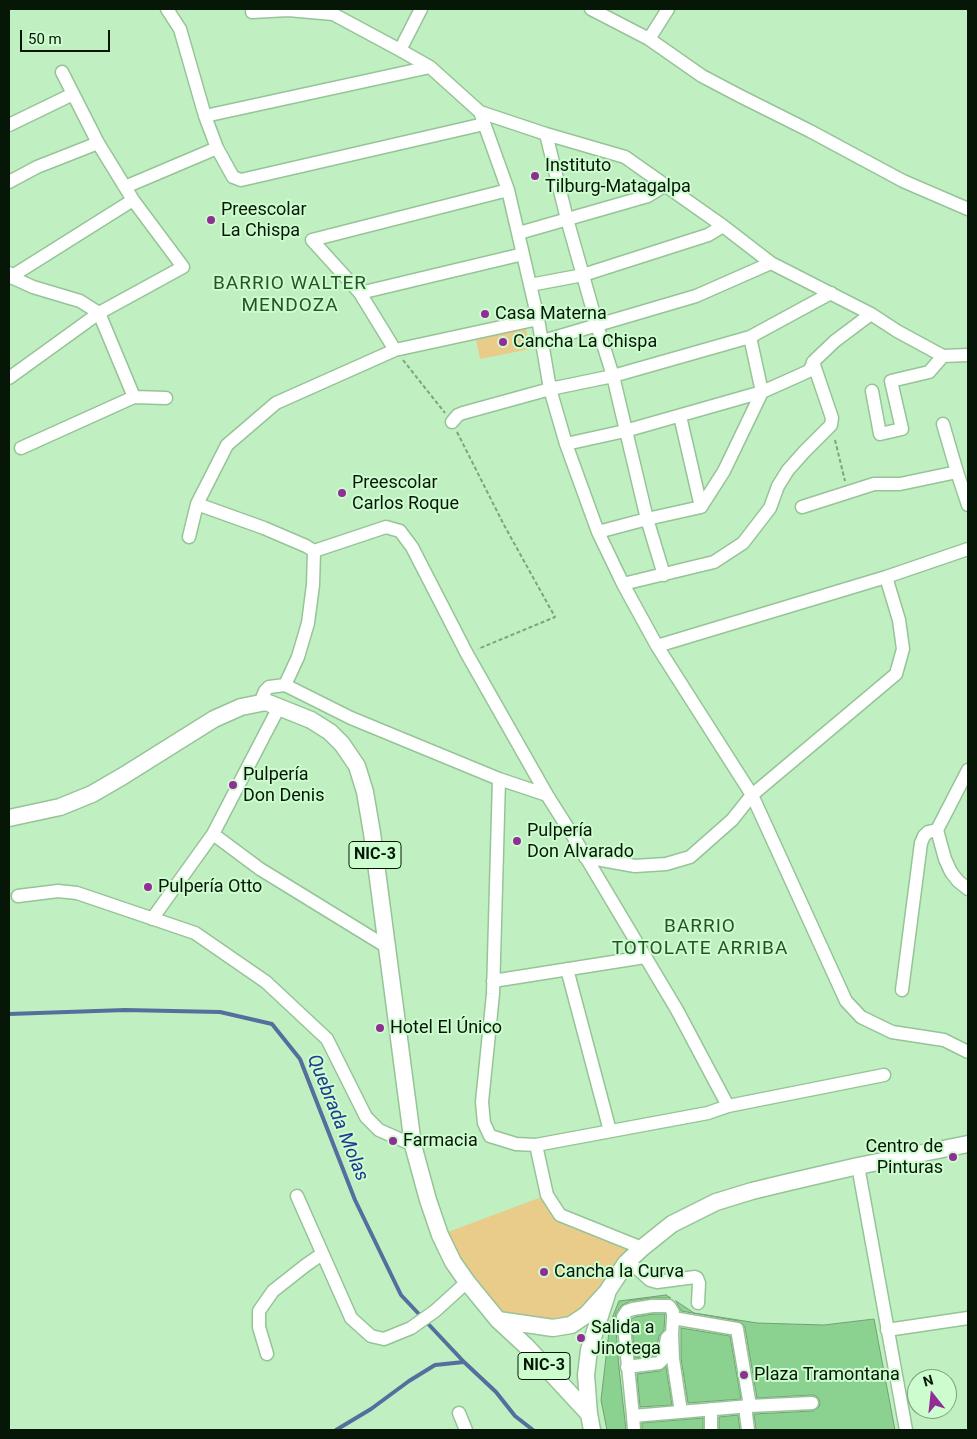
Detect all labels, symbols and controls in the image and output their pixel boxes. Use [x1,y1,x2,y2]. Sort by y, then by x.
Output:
scale bar [22,20,112,52]
text: 50 m [28,30,62,48]
place label: Instituto Tilburg-Matagalpa [545,155,691,198]
marker: Instituto Tilburg-Matagalpa [529,170,541,182]
place label: Preescolar La Chispa [221,199,307,242]
marker: Preescolar La Chispa [205,214,217,226]
district label: BARRIO WALTER MENDOZA [211,273,369,317]
place label: Casa Materna [495,303,607,325]
marker: Casa Materna [479,308,491,320]
place label: Cancha La Chispa [513,331,657,353]
marker: Cancha La Chispa [497,336,509,348]
place label: Preescolar Carlos Roque [352,472,459,514]
marker: Preescolar Carlos Roque [336,487,348,499]
place label: Pulpería Don Denis [243,764,324,806]
marker: Pulpería Don Denis [227,779,239,791]
place label: Pulpería Don Alvarado [527,820,634,862]
marker: Pulpería Don Alvarado [511,835,523,847]
road number: NIC-3 [349,842,401,868]
place label: Pulpería Otto [158,876,262,898]
marker: Pulpería Otto [142,881,154,893]
district label: BARRIO TOTOLATE ARRIBA [610,916,790,960]
place label: Hotel El Único [390,1017,502,1039]
marker: Hotel El Único [374,1022,386,1034]
water label: Quebrada Molas [301,1051,373,1185]
place label: Farmacia [403,1130,478,1152]
marker: Farmacia [387,1135,399,1147]
place label: Centro de Pinturas [866,1136,943,1178]
marker: Centro de Pinturas [947,1151,959,1163]
place label: Cancha la Curva [554,1261,684,1283]
marker: Cancha la Curva [538,1266,550,1278]
place label: Salida a Jinotega [591,1317,661,1360]
marker: Salida a Jinotega [575,1332,587,1344]
road number: NIC-3 [518,1352,570,1380]
place label: Plaza Tramontana [754,1364,900,1386]
marker: Plaza Tramontana [738,1369,750,1381]
north arrow [907,1369,957,1419]
text: N [921,1371,935,1390]

